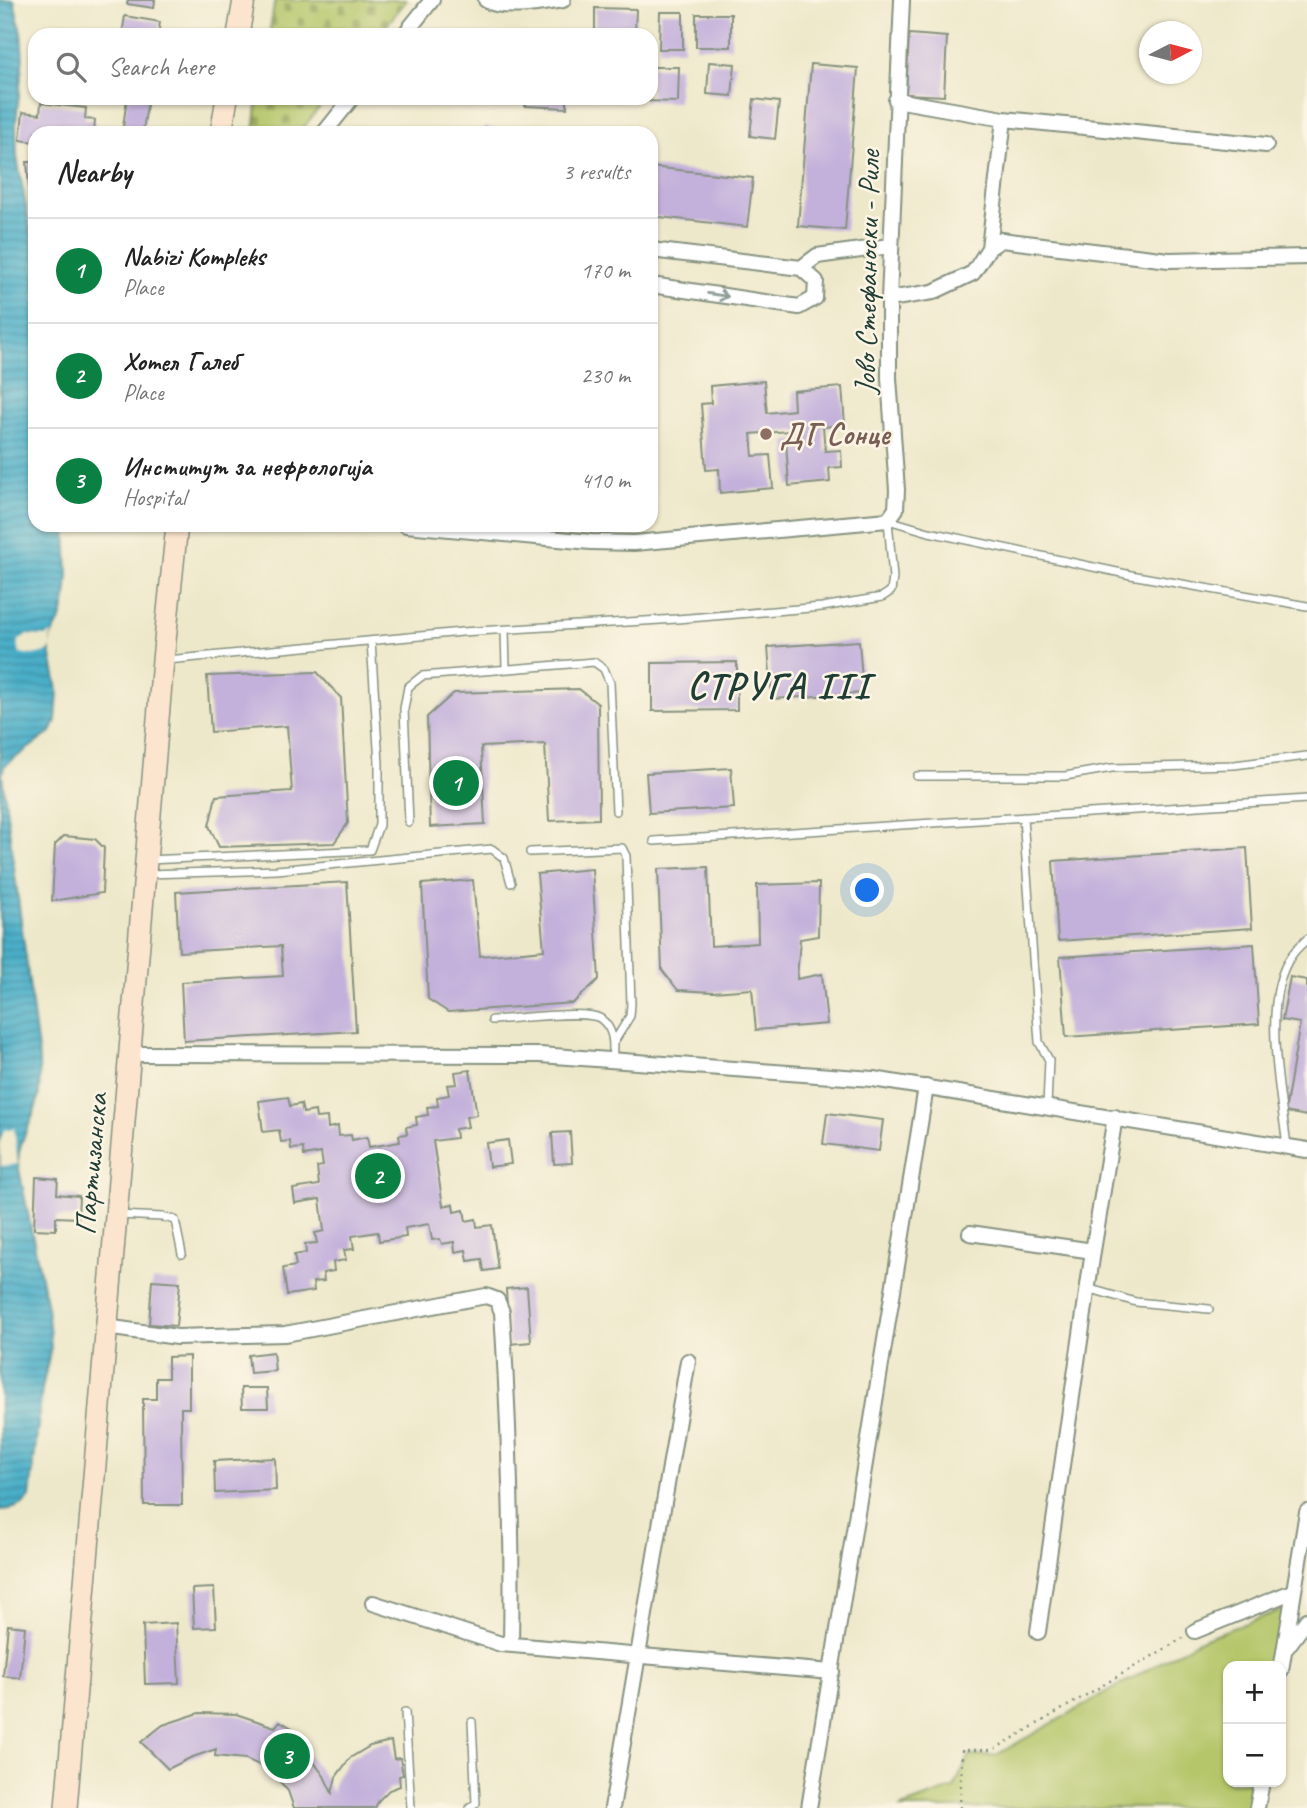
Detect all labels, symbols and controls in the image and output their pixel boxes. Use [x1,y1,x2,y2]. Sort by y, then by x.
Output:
north arrow [1139,21,1202,84]
search box [28,28,658,105]
icon: search [52,48,90,86]
text: Search here [108,50,214,83]
street label: Јово Стефаноски - Риле [846,148,888,396]
text: Nearby [56,153,132,191]
text: 3 results [563,157,630,186]
text: Nabizi Kompleks [123,240,265,273]
text: 1 [74,256,84,285]
text: 170 m [581,256,630,285]
text: Place [123,273,163,302]
one-way arrow [707,289,729,302]
text: Хотел Галеб [123,345,238,378]
text: 2 [74,361,84,390]
text: 230 m [581,361,630,390]
text: Place [123,378,163,407]
place label: ДГ Сонце [780,415,892,453]
marker: ДГ Сонце [758,426,774,442]
text: Институт за нефрологија [123,450,372,483]
text: 3 [74,466,84,495]
text: 410 m [581,466,630,495]
text: Hospital [123,483,186,512]
district label: СТРУГА III [687,662,876,709]
pin: 1 [433,757,479,809]
your location [850,873,884,907]
street label: Партизанска [66,1090,116,1236]
pin: 2 [355,1150,401,1202]
map controls [1223,1661,1286,1787]
button: + [1223,1661,1286,1724]
button: − [1223,1724,1286,1787]
pin: 3 [264,1730,310,1782]

